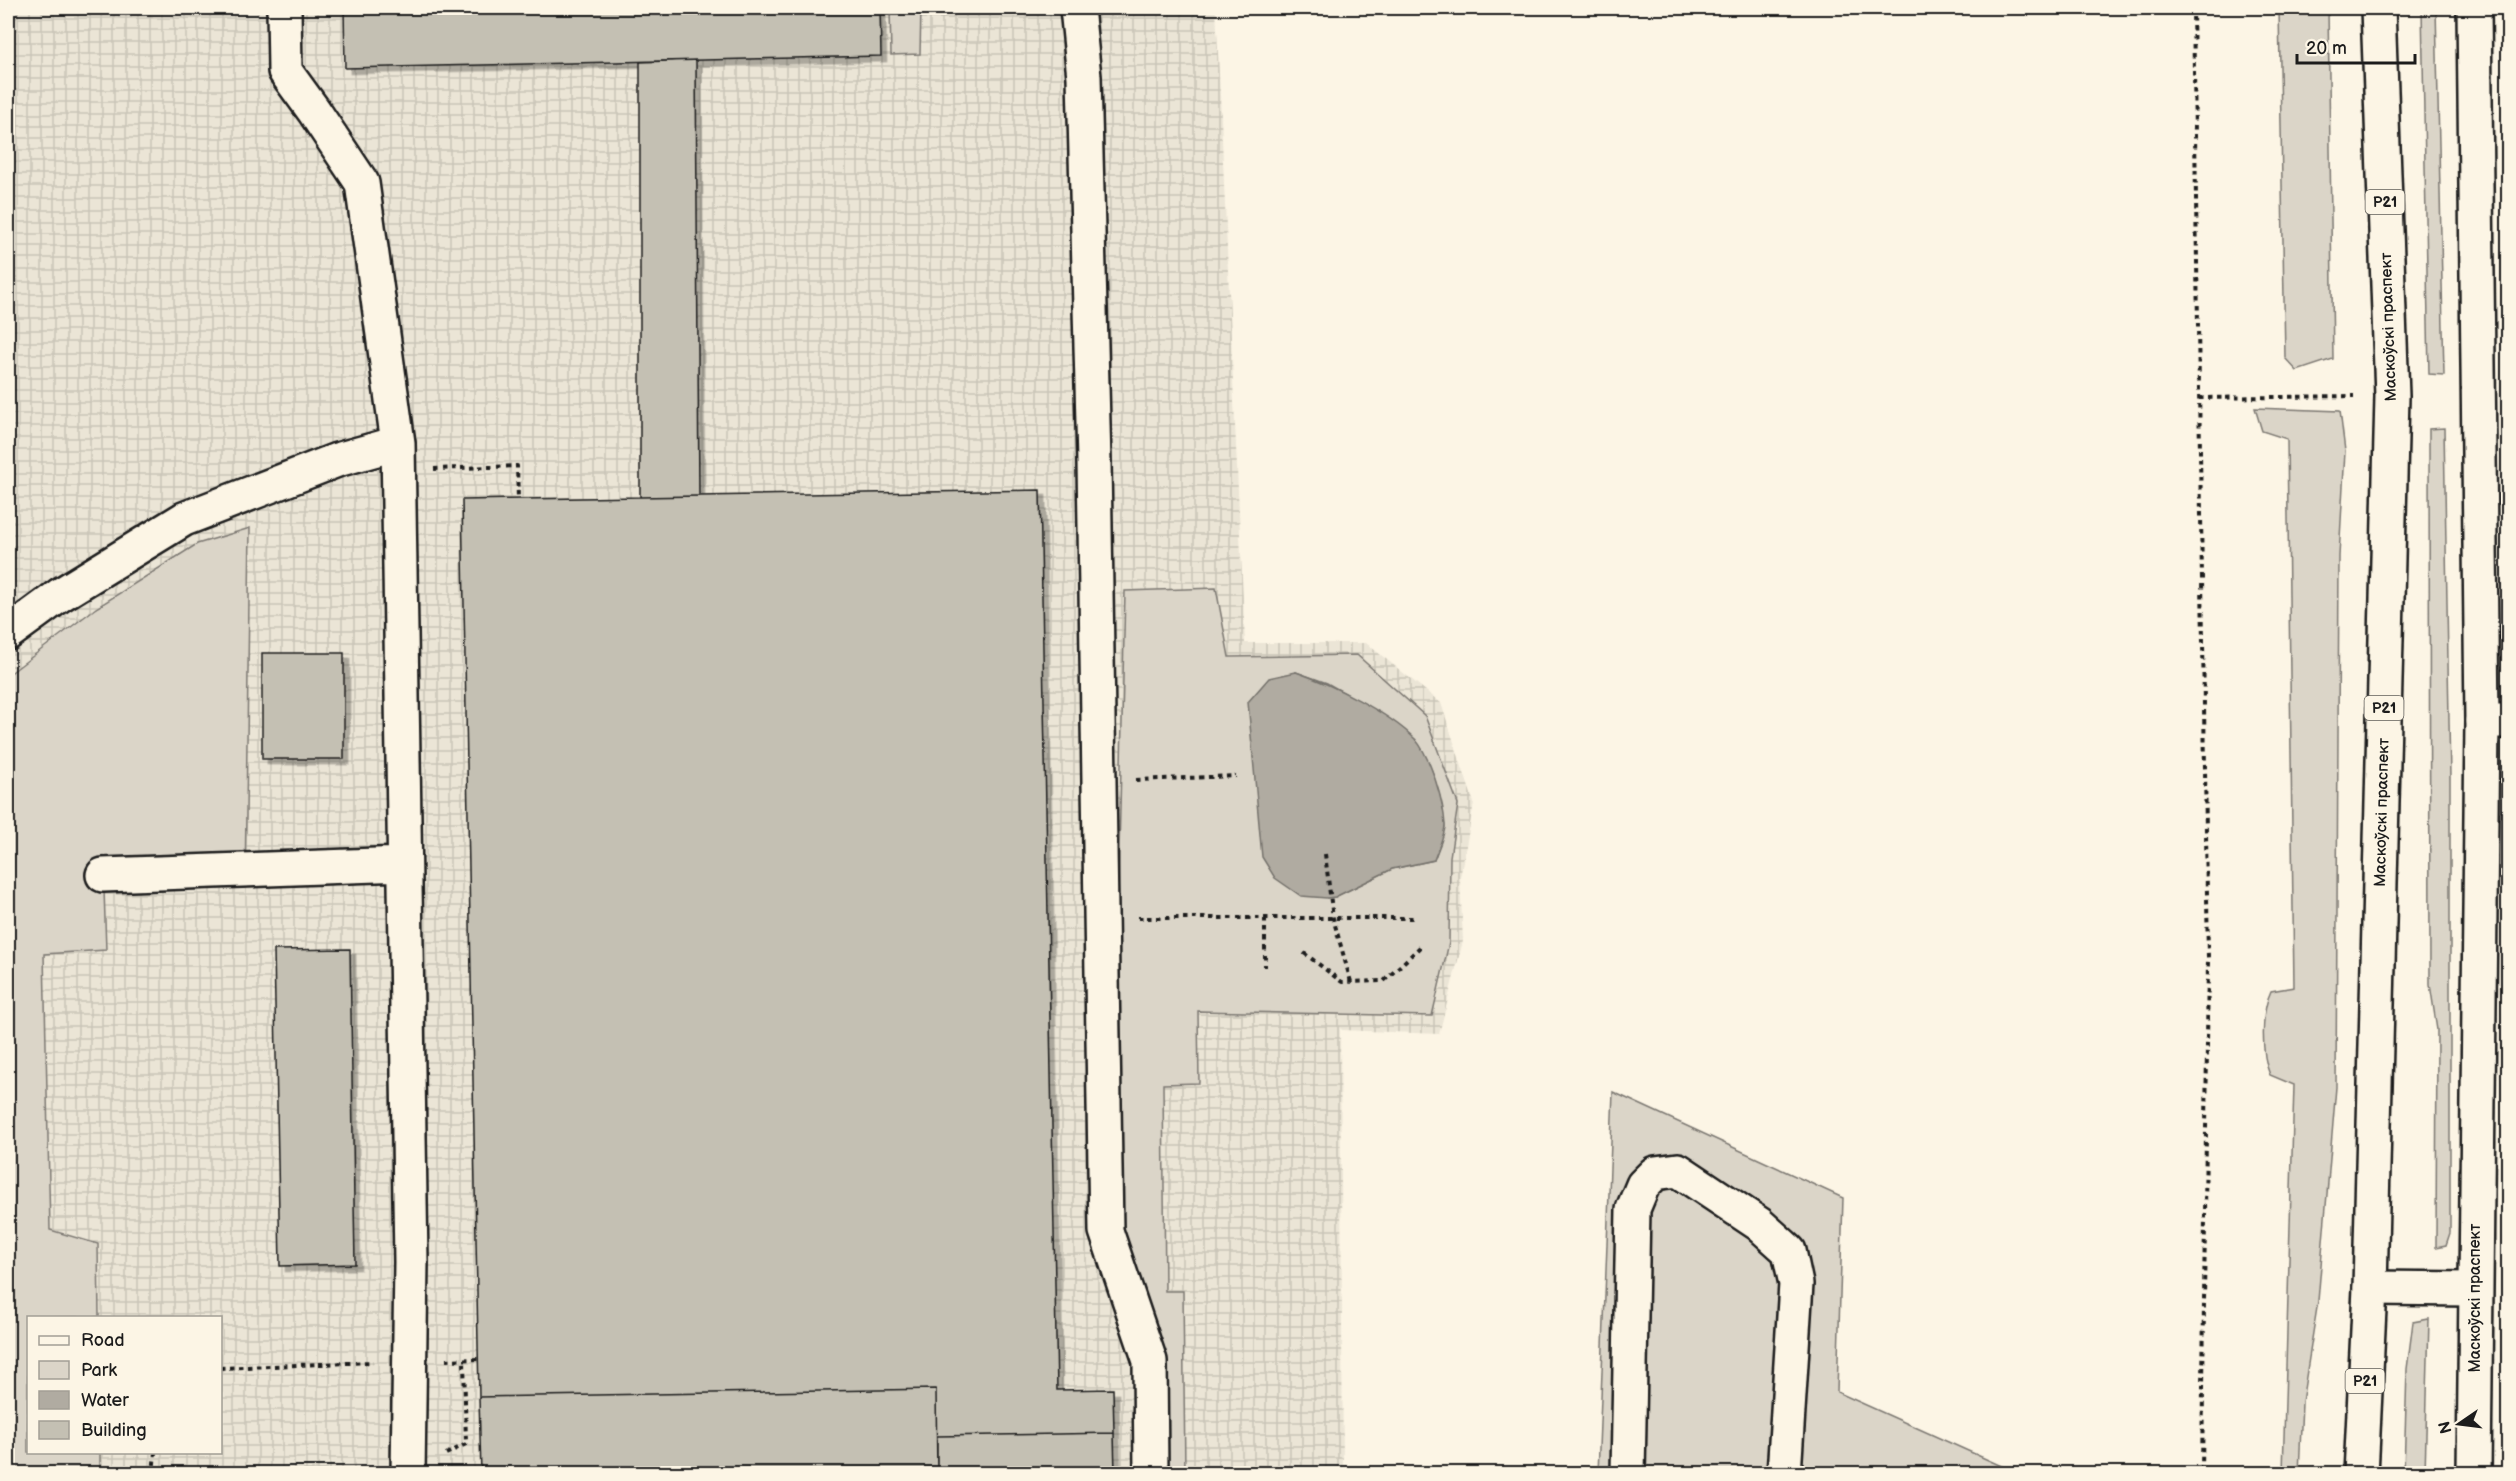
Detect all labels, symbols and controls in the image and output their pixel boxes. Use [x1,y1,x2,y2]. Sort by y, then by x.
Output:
scale bar [2297,27,2416,65]
text: 20 m [2306,38,2347,59]
road number: Р21 [2366,190,2404,214]
street label: Маскоўскі праспект [2377,252,2401,402]
road number: Р21 [2364,696,2404,720]
street label: Маскоўскі праспект [2370,737,2393,887]
street label: Маскоўскі праспект [2466,1223,2485,1373]
legend [27,1316,222,1454]
text: Road [81,1330,125,1351]
text: Park [81,1360,117,1381]
road number: Р21 [2346,1369,2384,1393]
text: Water [81,1390,129,1411]
north arrow [2429,1394,2489,1454]
text: N [2435,1419,2457,1435]
text: Building [81,1420,147,1441]

